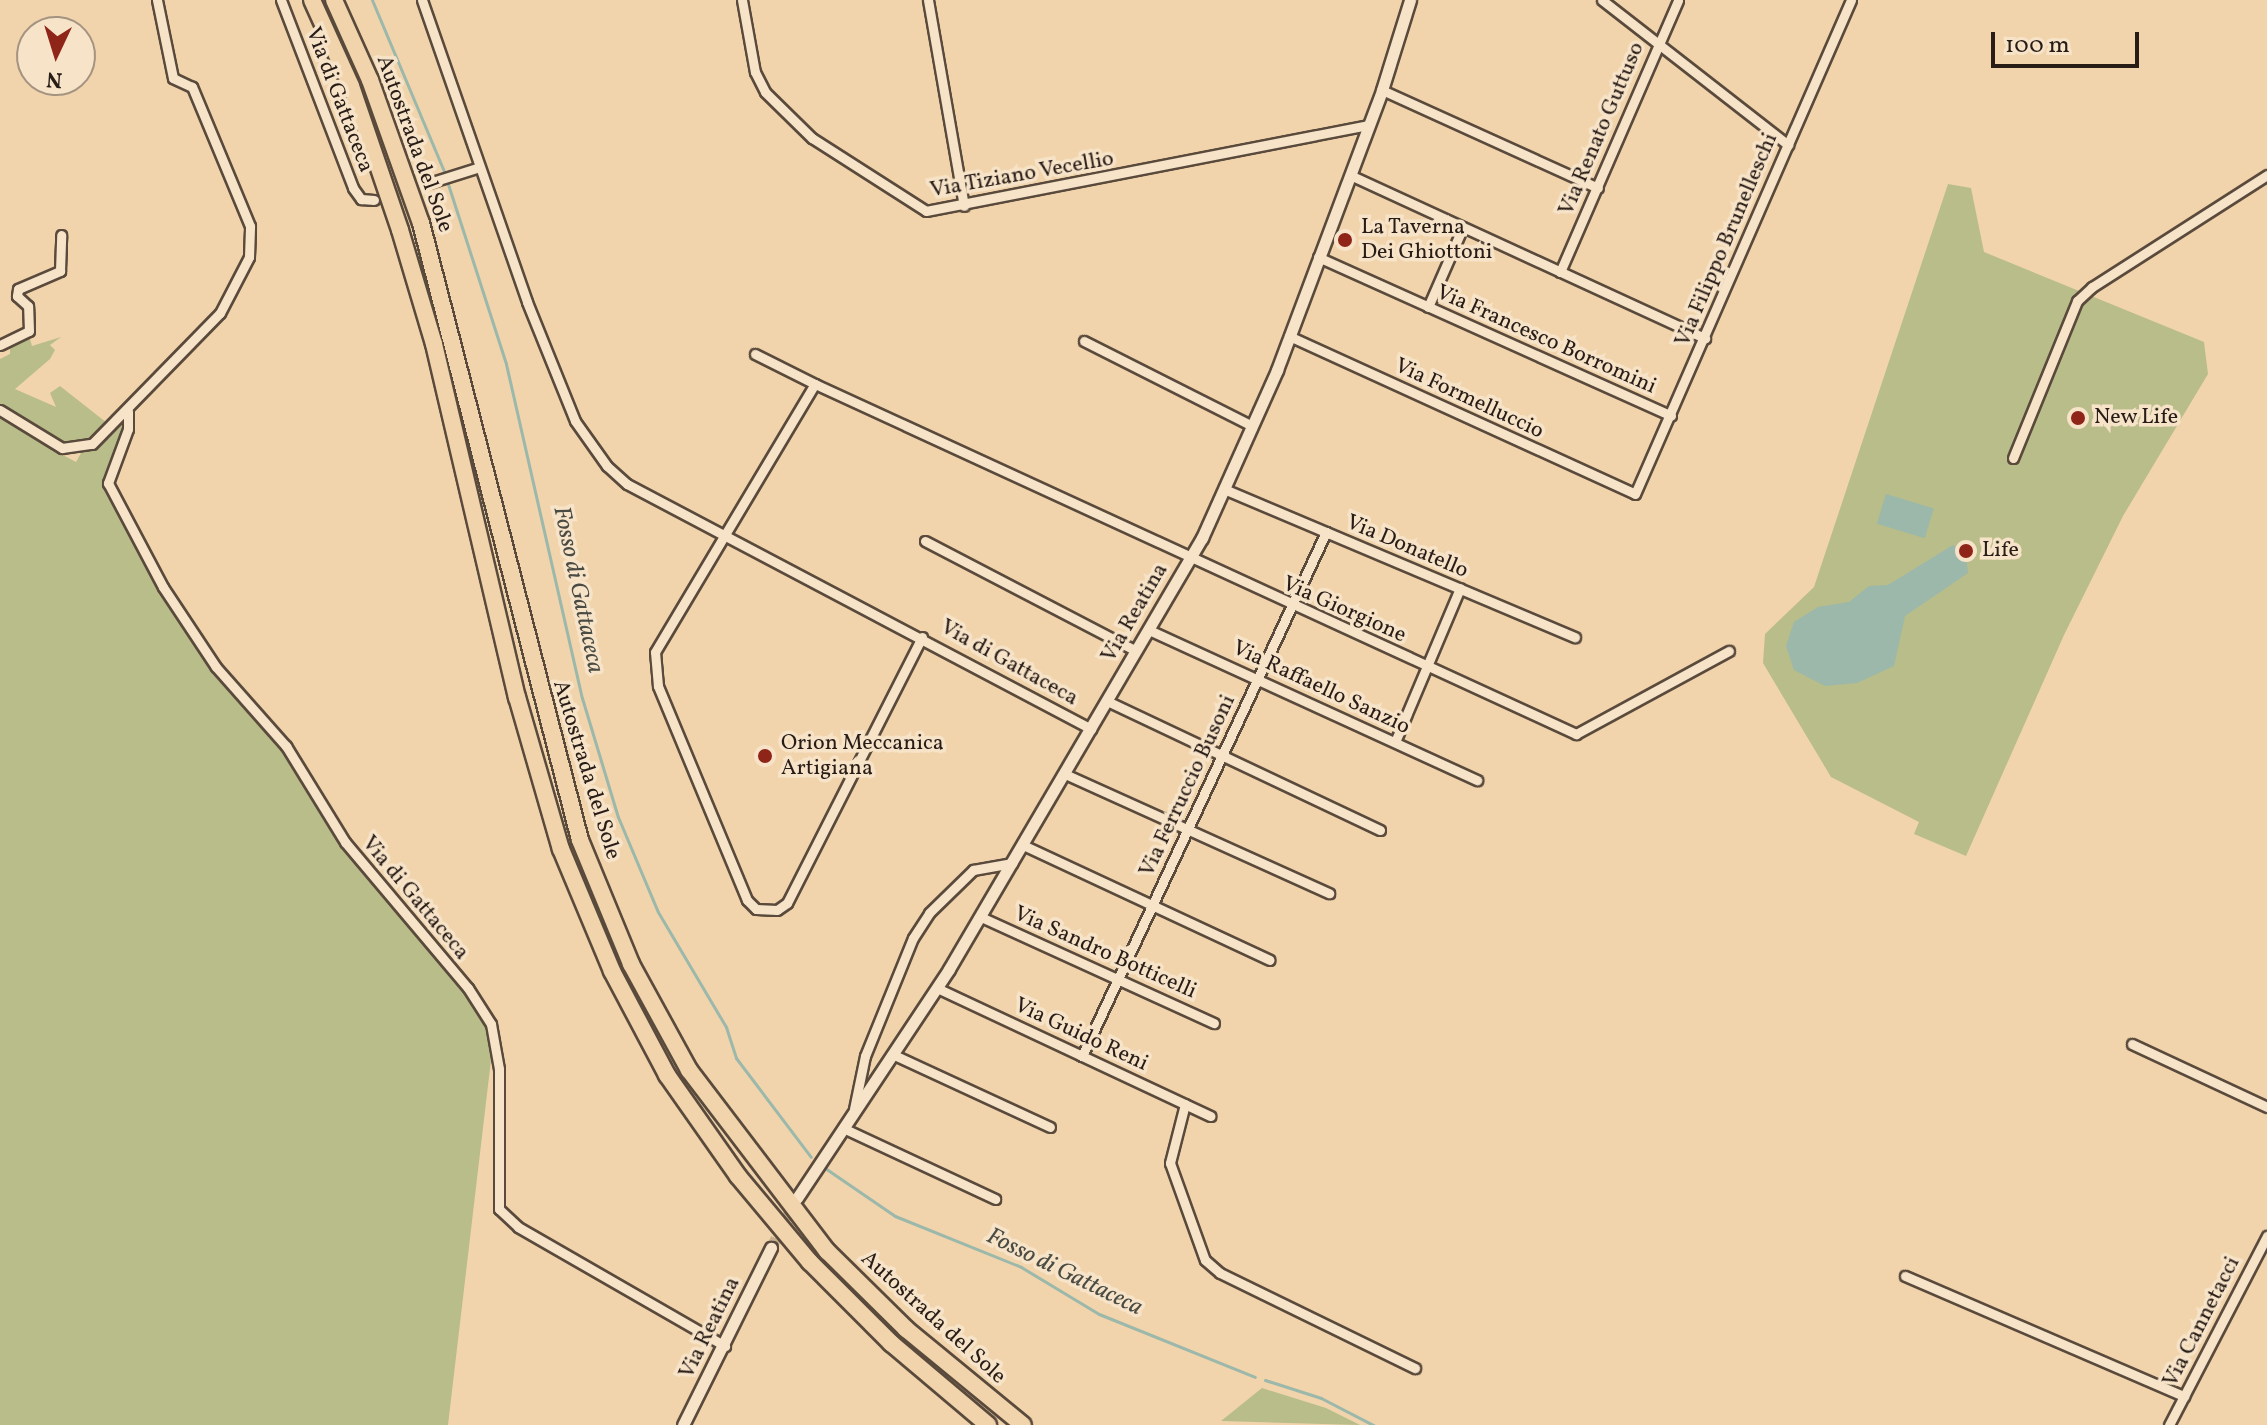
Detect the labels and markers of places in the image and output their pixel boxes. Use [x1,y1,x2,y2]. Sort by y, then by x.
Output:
place label: La Taverna Dei Ghiottoni [1361,214,1492,266]
marker: La Taverna Dei Ghiottoni [1336,231,1354,249]
place label: New Life [2094,405,2179,431]
marker: New Life [2069,409,2087,427]
place label: Life [1982,538,2019,564]
marker: Life [1957,542,1975,560]
place label: Orion Meccanica Artigiana [781,730,944,782]
marker: Orion Meccanica Artigiana [756,747,774,765]

